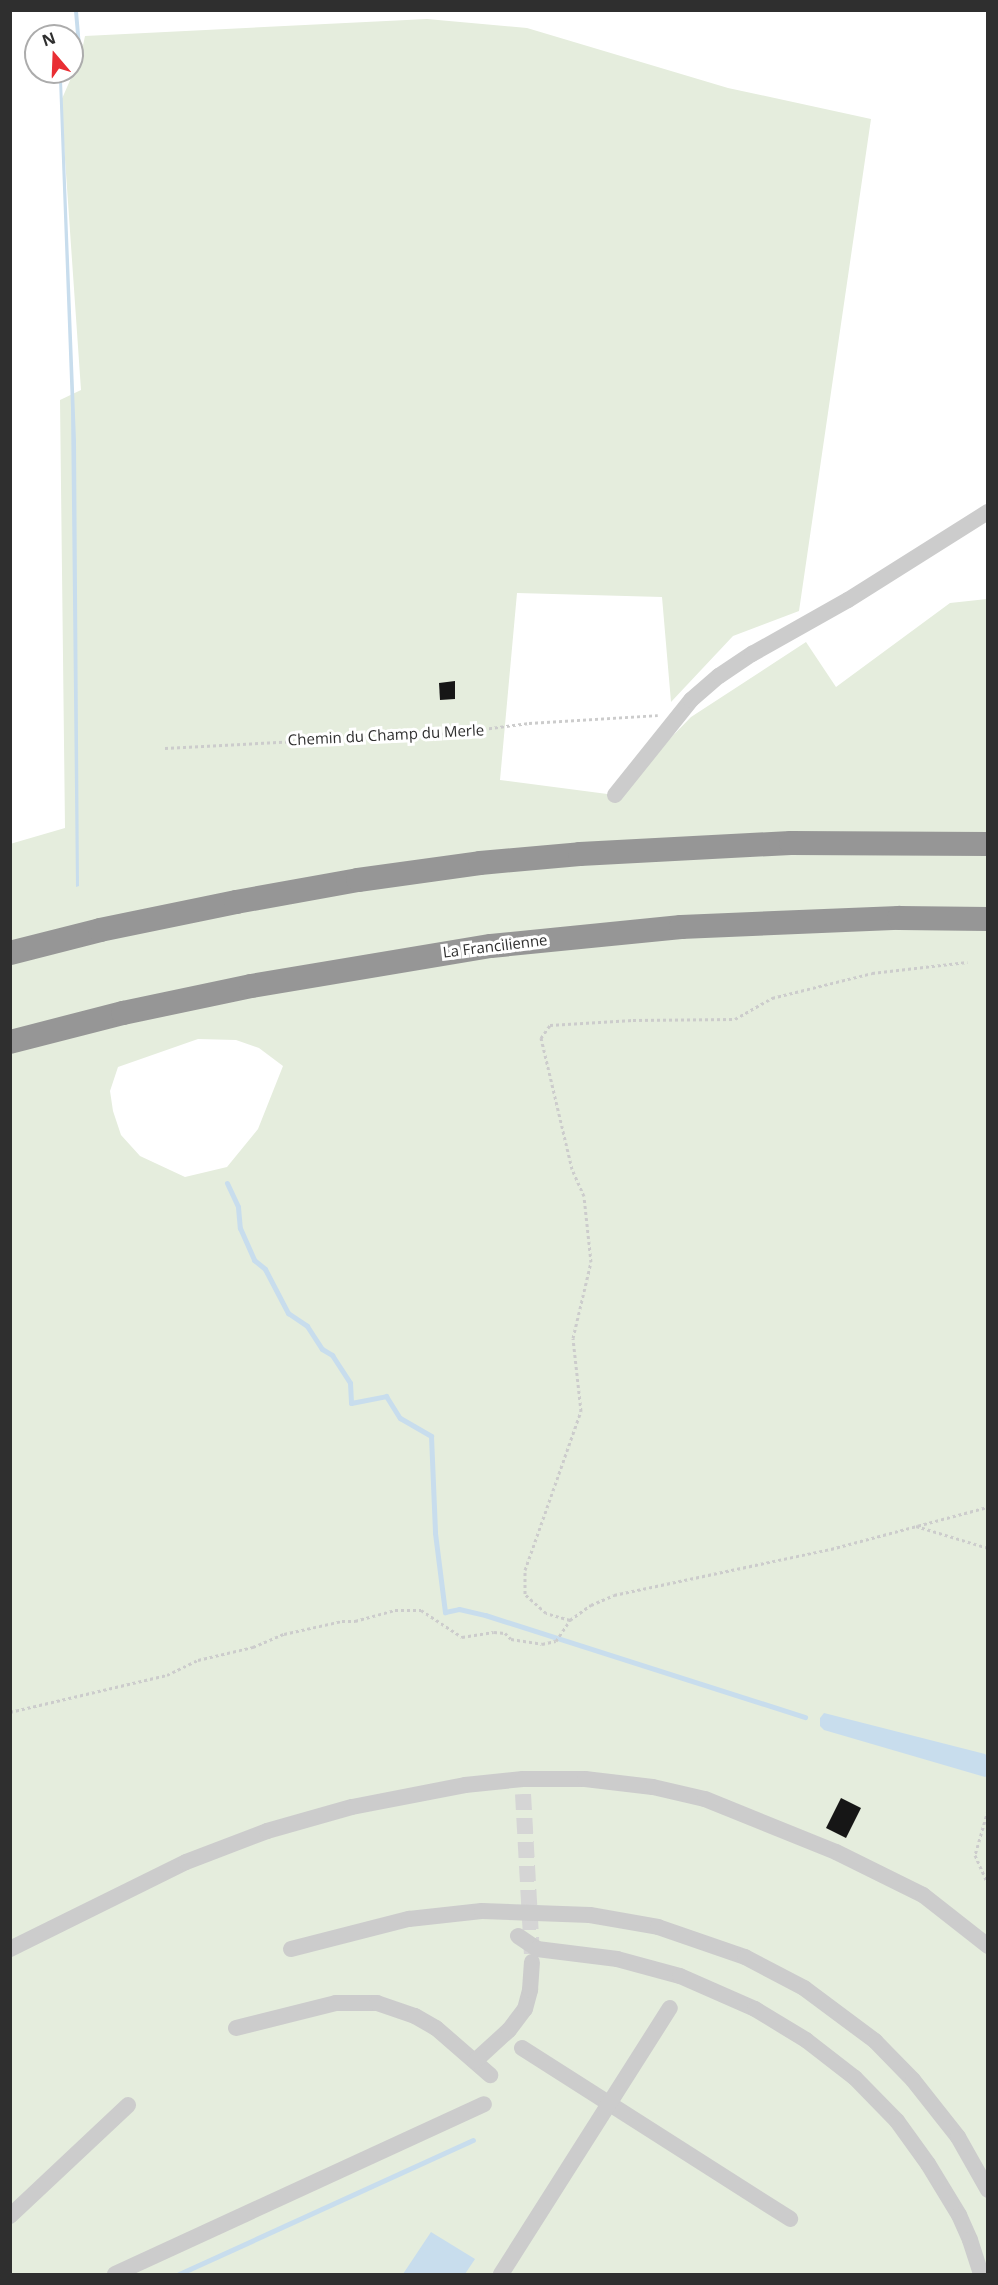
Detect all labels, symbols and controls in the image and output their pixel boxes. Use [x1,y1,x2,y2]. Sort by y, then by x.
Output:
north arrow [24,24,84,84]
text: N [39,26,59,51]
street label: Chemin du Champ du Merle [287,721,485,749]
street label: La Francilienne [442,931,548,961]

